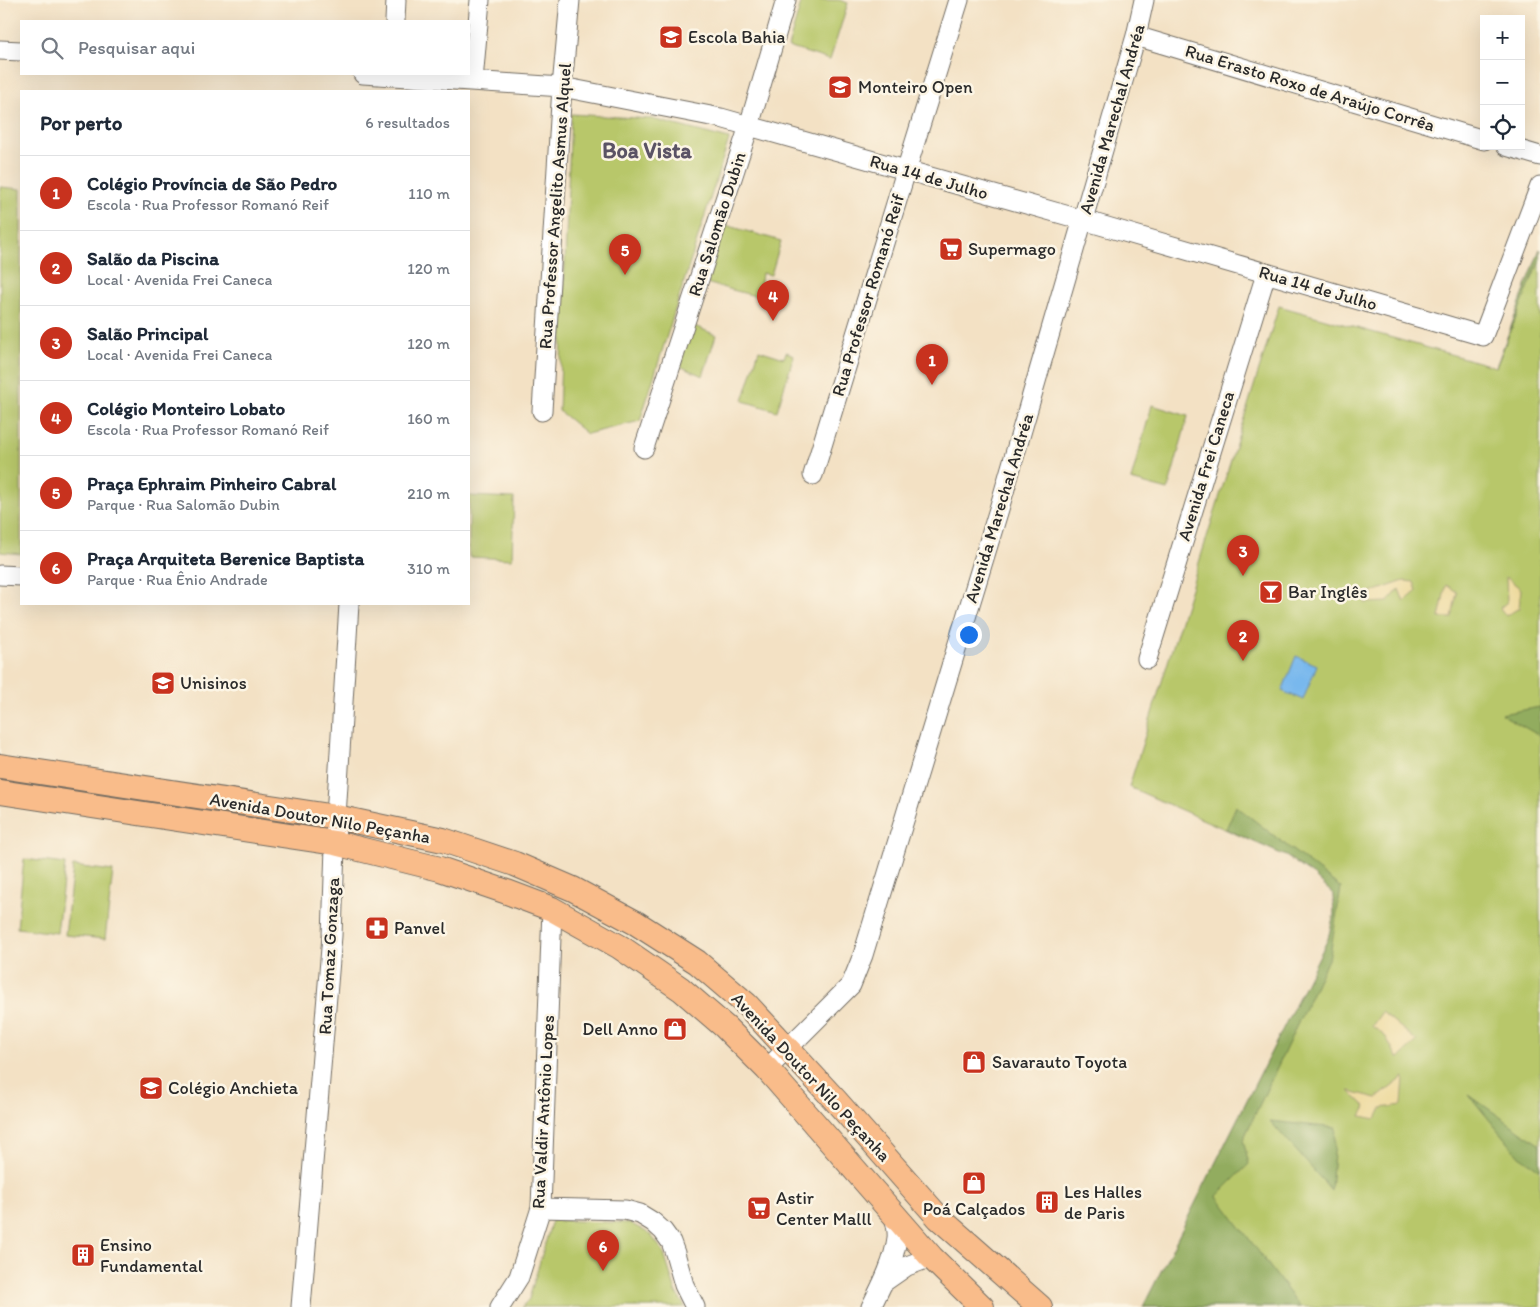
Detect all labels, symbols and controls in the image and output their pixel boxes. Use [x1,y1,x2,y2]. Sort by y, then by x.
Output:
map controls [1480,15,1525,150]
button: + [1480,15,1525,60]
search box [20,20,470,75]
street label: Avenida Marechal Andréa [1074,21,1150,217]
school or university icon: Escola Bahia [658,24,684,50]
place label: Escola Bahia [688,26,786,48]
icon: search [38,34,66,62]
text: Pesquisar aqui [78,36,195,59]
street label: Rua Erasto Roxo de Araújo Corrêa [1183,40,1438,137]
button: − [1480,60,1525,105]
street label: Rua Professor Angelito Asmus Alquel [534,62,576,350]
school or university icon: Monteiro Open [827,74,853,100]
place label: Monteiro Open [858,76,973,98]
button: locate [1480,105,1525,150]
text: Por perto [40,110,122,135]
text: 6 resultados [365,113,450,132]
district label: Boa Vista [602,137,692,164]
street label: Rua Salomão Dubin [683,149,751,299]
street label: Rua 14 de Julho [867,150,991,204]
text: Colégio Província de São Pedro [87,172,337,195]
text: 1 [52,184,60,203]
text: 110 m [408,184,450,203]
street label: Rua Professor Romanó Reif [827,191,909,399]
text: Escola · Rua Professor Romanó Reif [87,195,329,214]
pin: 5 [609,234,641,275]
supermarket icon: Supermago [938,236,964,262]
place label: Supermago [968,238,1056,260]
text: Salão da Piscina [87,247,219,270]
text: 2 [52,259,60,278]
text: 120 m [407,259,450,278]
street label: Rua 14 de Julho [1256,261,1380,315]
text: Local · Avenida Frei Caneca [87,270,272,289]
pin: 4 [757,280,789,321]
text: Salão Principal [87,322,208,345]
text: 3 [52,334,60,353]
text: 120 m [407,334,450,353]
pin: 1 [916,344,948,385]
text: Local · Avenida Frei Caneca [87,345,272,364]
street label: Avenida Frei Caneca [1173,388,1239,544]
text: Colégio Monteiro Lobato [87,397,285,420]
text: 4 [51,409,61,428]
text: 160 m [407,409,450,428]
street label: Avenida Marechal Andréa [960,410,1038,605]
text: Escola · Rua Professor Romanó Reif [87,420,329,439]
text: Praça Ephraim Pinheiro Cabral [87,472,336,495]
text: 5 [52,484,60,503]
text: 210 m [407,484,450,503]
text: Parque · Rua Salomão Dubin [87,495,280,514]
pin: 3 [1227,535,1259,576]
text: Praça Arquiteta Berenice Baptista [87,547,364,570]
text: 6 [52,559,60,578]
text: 310 m [407,559,450,578]
text: Parque · Rua Ênio Andrade [87,570,268,589]
bar icon: Bar Inglês [1258,579,1284,605]
place label: Bar Inglês [1288,581,1367,603]
pin: 2 [1227,620,1259,661]
your location [956,622,982,648]
school or university icon: Unisinos [150,670,176,696]
place label: Unisinos [180,672,247,694]
street label: Avenida Doutor Nilo Peçanha [208,788,432,848]
street label: Rua Tomaz Gonzaga [314,876,344,1035]
pharmacy icon: Panvel [364,915,390,941]
place label: Panvel [394,917,445,939]
street label: Avenida Doutor Nilo Peçanha [727,988,895,1166]
street label: Rua Valdir Antônio Lopes [527,1014,559,1210]
shop icon: Dell Anno [662,1016,688,1042]
place label: Dell Anno [582,1018,658,1040]
shop icon: Savarauto Toyota [961,1049,987,1075]
place label: Savarauto Toyota [992,1051,1127,1073]
school or university icon: Colégio Anchieta [138,1075,164,1101]
place label: Colégio Anchieta [168,1077,299,1099]
shop icon: Poá Calçados [961,1170,987,1196]
place label: Les Halles de Paris [1064,1181,1142,1224]
place label: Astir Center Malll [776,1187,872,1230]
building icon: Les Halles de Paris [1034,1189,1060,1215]
supermarket icon: Astir Center Malll [746,1195,772,1221]
place label: Poá Calçados [923,1198,1025,1220]
pin: 6 [587,1230,619,1271]
place label: Ensino Fundamental [100,1234,203,1277]
building icon: Ensino Fundamental [70,1242,96,1268]

